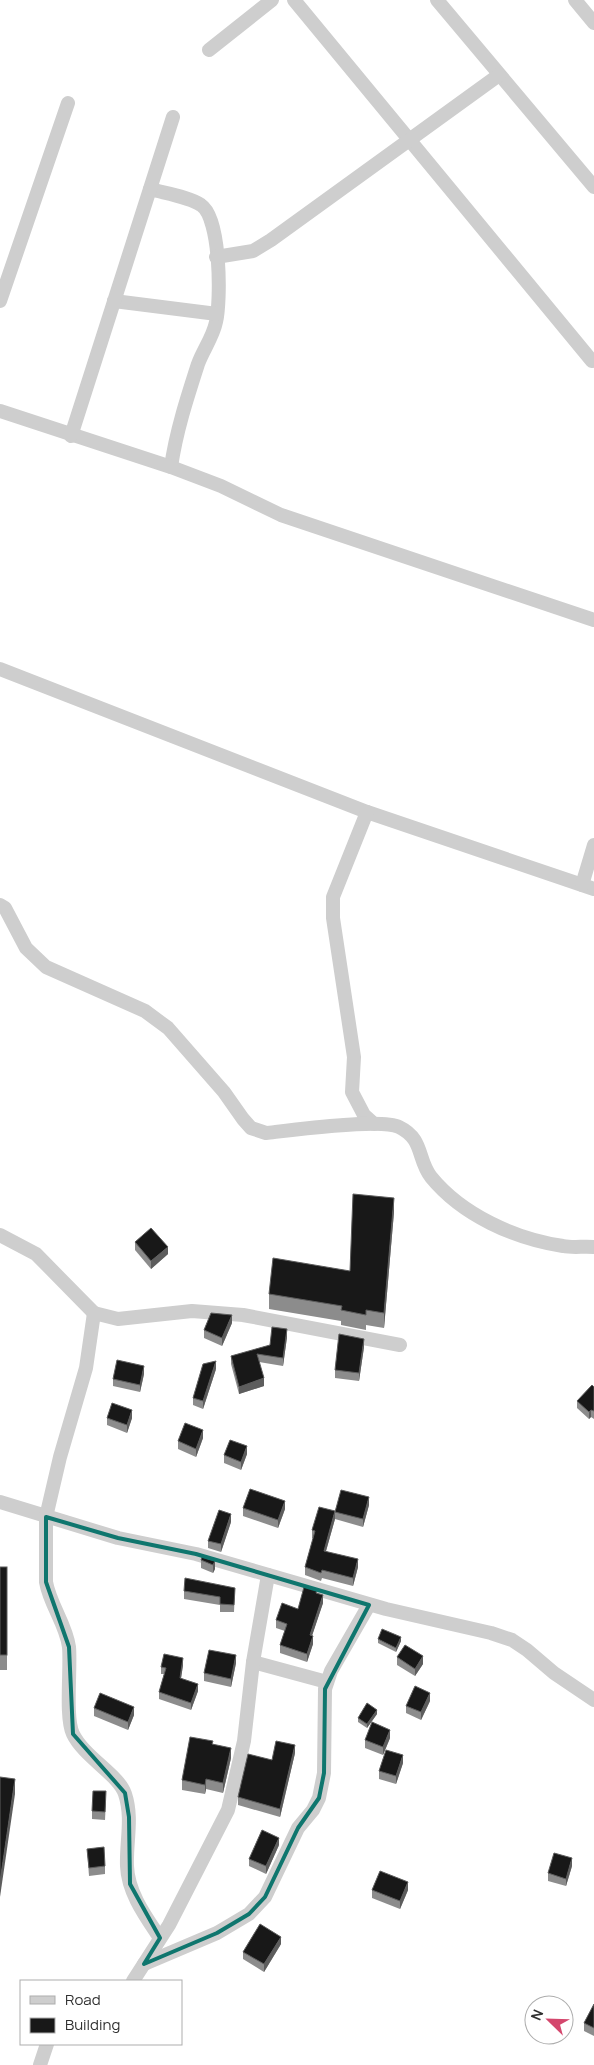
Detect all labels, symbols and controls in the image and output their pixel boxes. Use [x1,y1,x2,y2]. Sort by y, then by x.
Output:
legend [20,1980,182,2045]
text: Road [65,1989,101,2010]
north arrow [524,1995,574,2045]
text: N [526,2006,547,2023]
text: Building [65,2014,120,2035]

